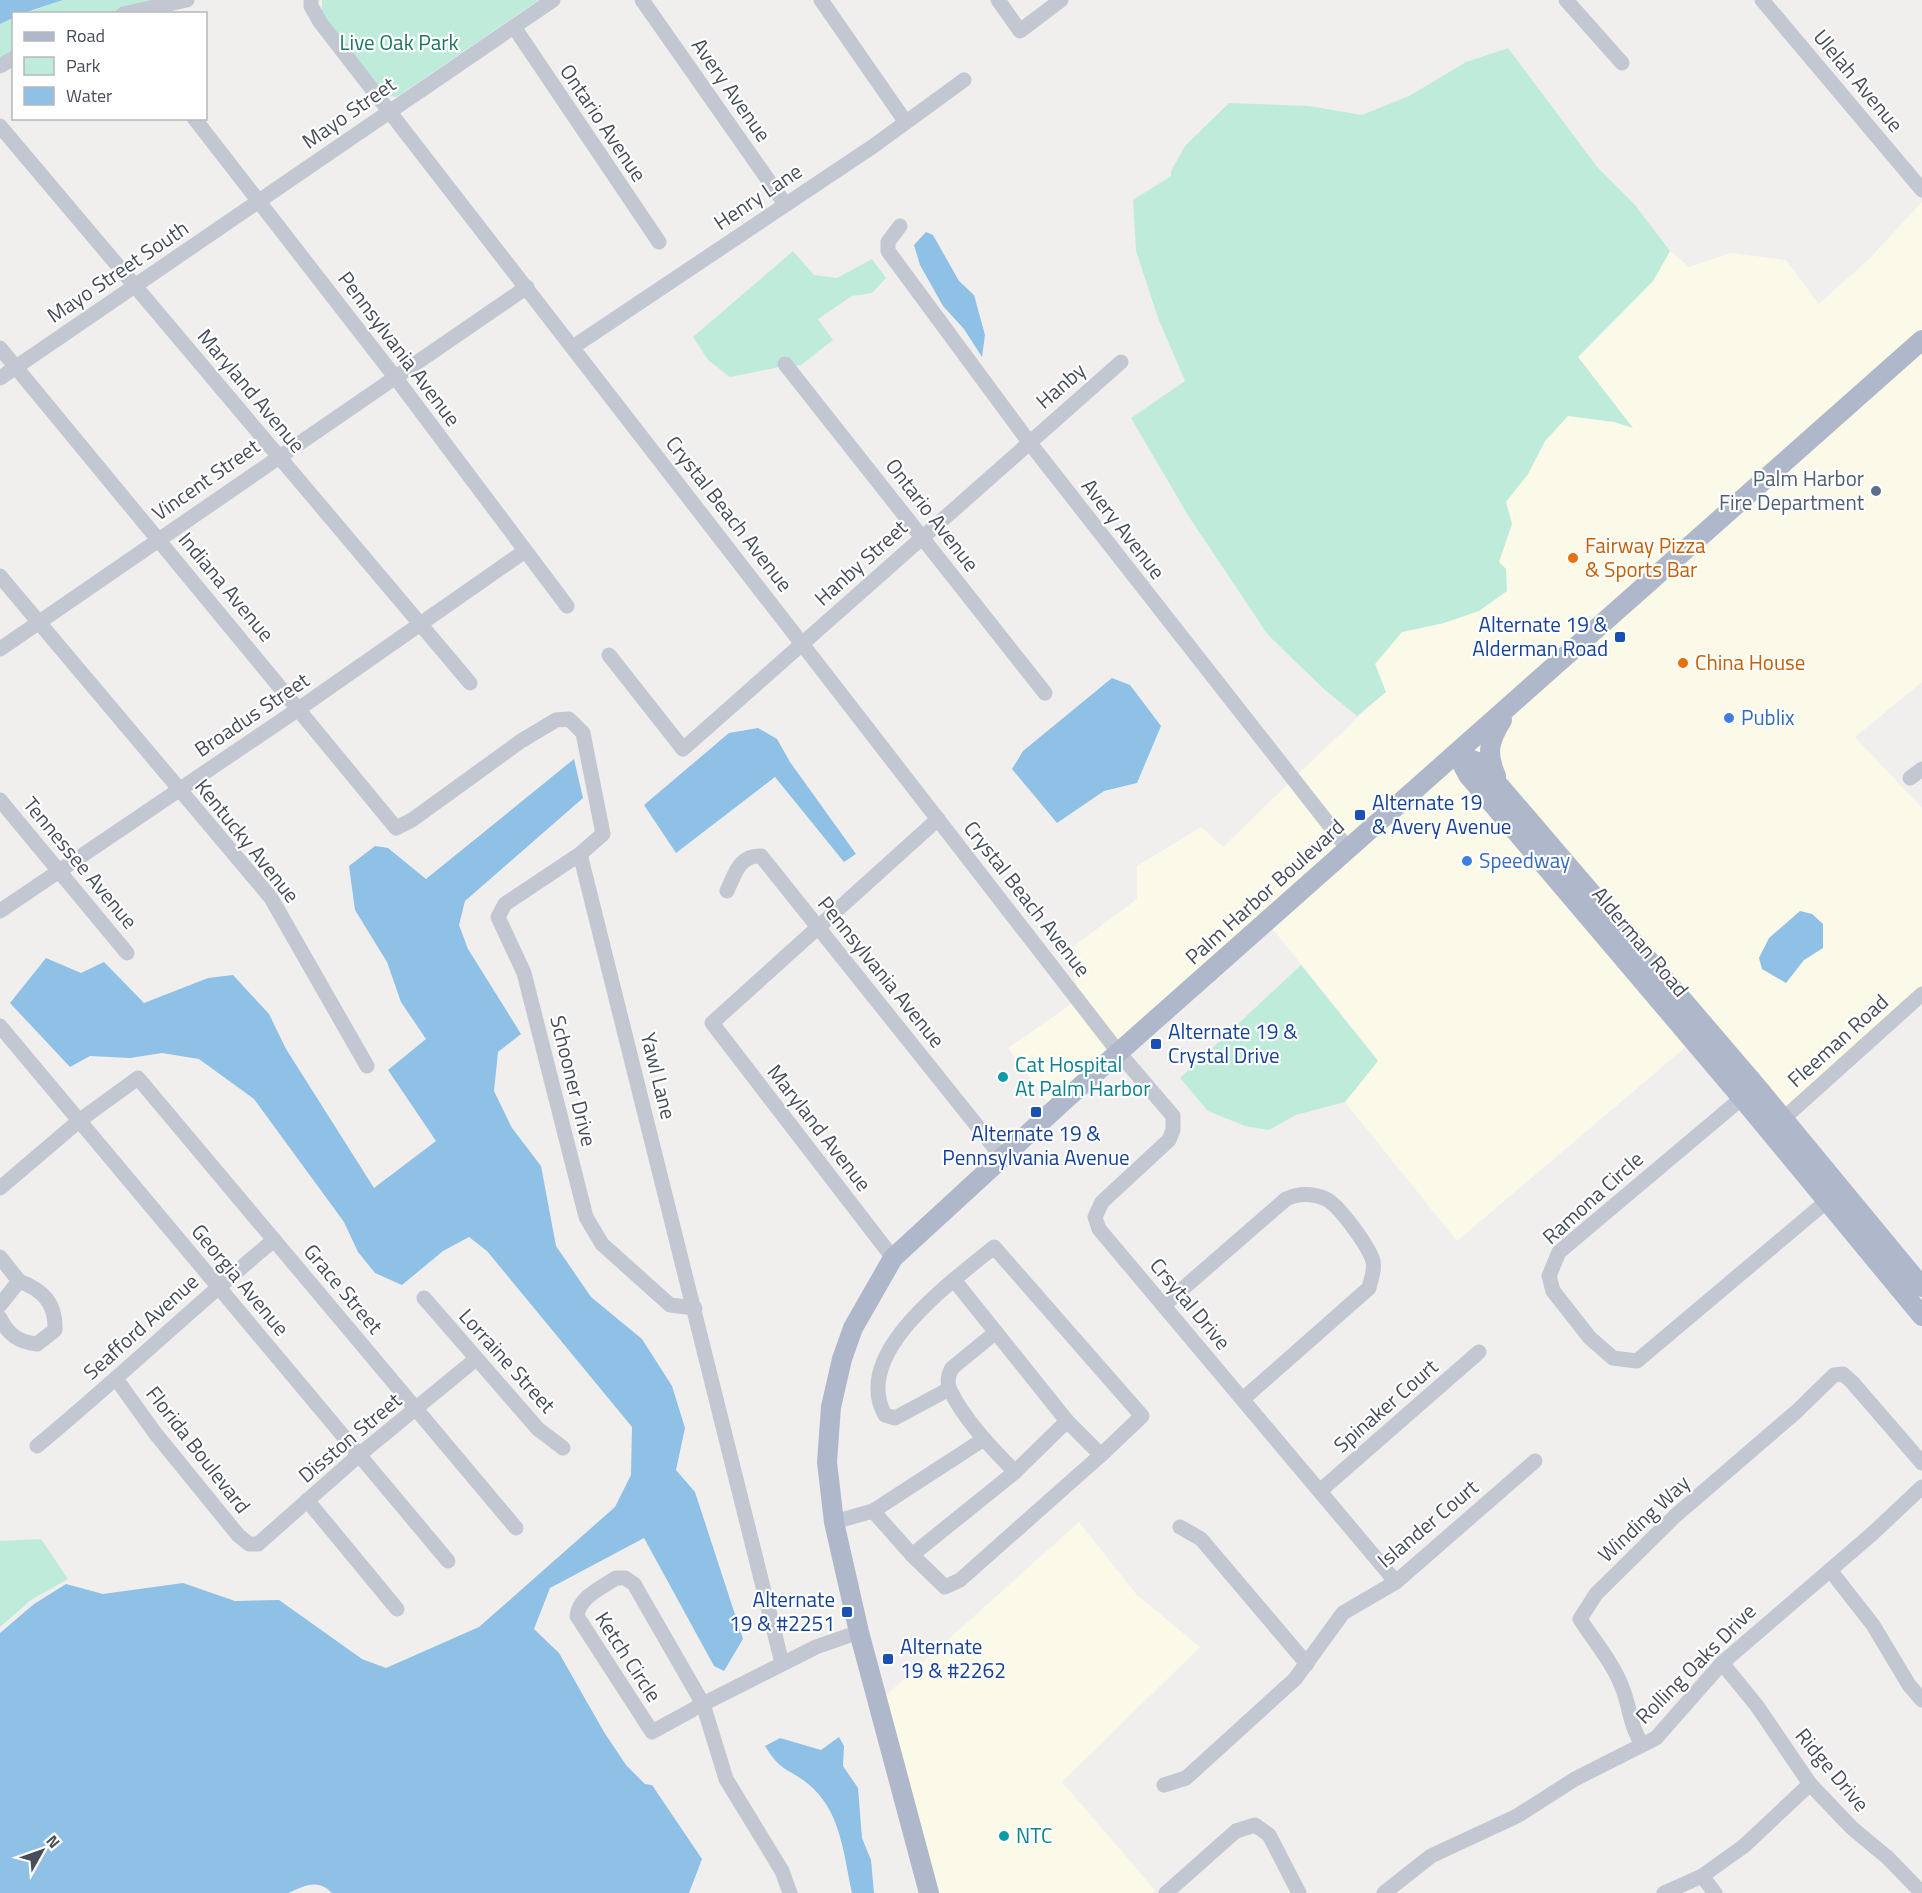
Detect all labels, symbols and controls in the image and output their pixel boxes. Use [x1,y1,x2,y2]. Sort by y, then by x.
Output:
legend [12,12,207,120]
text: Road [66,22,105,49]
street label: Ulelah Avenue [1806,22,1911,139]
park label: Live Oak Park [339,26,459,58]
street label: Avery Avenue [684,31,779,148]
text: Park [66,52,101,79]
street label: Ontario Avenue [552,57,655,188]
street label: Mayo Street [295,68,402,156]
text: Water [66,82,112,109]
street label: Henry Lane [707,155,808,238]
street label: Mayo Street South [40,212,195,330]
street label: Pennsylvania Avenue [331,264,469,433]
street label: Maryland Avenue [190,321,313,459]
street label: Hanby [1028,354,1092,416]
street label: Crystal Beach Avenue [659,428,801,598]
street label: Vincent Street [145,430,266,528]
street label: Ontario Avenue [878,451,987,578]
place label: Palm Harbor Fire Department [1719,462,1865,518]
street label: Avery Avenue [1074,471,1173,586]
marker: Palm Harbor Fire Department [1869,484,1883,498]
street label: Hanby Street [807,511,915,613]
street label: Indiana Avenue [171,524,282,648]
place label: Fairway Pizza & Sports Bar [1585,529,1706,585]
marker: Fairway Pizza & Sports Bar [1566,551,1580,565]
place label: Alternate 19 & Alderman Road [1472,608,1609,664]
marker: Alternate 19 & Alderman Road [1613,630,1627,644]
place label: China House [1695,646,1805,678]
marker: China House [1676,656,1690,670]
street label: Broadus Street [188,664,316,764]
place label: Publix [1741,701,1795,733]
marker: Publix [1722,711,1736,725]
street label: Kentucky Avenue [188,771,308,909]
place label: Alternate 19 & Avery Avenue [1372,786,1511,842]
street label: Tennessee Avenue [16,789,146,935]
marker: Alternate 19 & Avery Avenue [1353,808,1367,822]
street label: Palm Harbor Boulevard [1177,811,1351,972]
street label: Crystal Beach Avenue [957,813,1099,983]
place label: Speedway [1479,844,1570,876]
marker: Speedway [1460,854,1474,868]
street label: Alderman Road [1585,879,1697,1004]
street label: Pennsylvania Avenue [810,889,953,1054]
street label: Fleeman Road [1780,986,1895,1094]
street label: Schooner Drive [542,1012,606,1149]
place label: Alternate 19 & Crystal Drive [1168,1015,1298,1071]
street label: Yawl Lane [633,1029,685,1123]
marker: Alternate 19 & Crystal Drive [1149,1037,1163,1051]
place label: Cat Hospital At Palm Harbor [1015,1048,1150,1104]
street label: Maryland Avenue [760,1057,880,1198]
marker: Cat Hospital At Palm Harbor [996,1070,1010,1084]
marker: Alternate 19 & Pennsylvania Avenue [1029,1105,1043,1119]
place label: Alternate 19 & Pennsylvania Avenue [942,1117,1130,1173]
street label: Ramona Circle [1535,1143,1650,1251]
street label: Georgia Avenue [184,1216,297,1342]
street label: Grace Street [296,1236,391,1341]
street label: Crsytal Drive [1143,1250,1239,1356]
street label: Seafford Avenue [75,1266,205,1387]
street label: Lorraine Street [452,1301,564,1420]
street label: Spinaker Court [1326,1350,1445,1460]
street label: Florida Boulevard [139,1379,259,1520]
street label: Disston Street [291,1384,408,1490]
street label: Winding Way [1590,1467,1697,1569]
street label: Islander Court [1370,1471,1485,1575]
place label: Alternate 19 & #2251 [729,1583,835,1639]
street label: Rolling Oaks Drive [1628,1596,1763,1731]
street label: Ketch Circle [588,1605,670,1708]
marker: Alternate 19 & #2251 [840,1605,854,1619]
place label: Alternate 19 & #2262 [900,1630,1006,1686]
marker: Alternate 19 & #2262 [881,1652,895,1666]
street label: Ridge Drive [1788,1721,1877,1818]
place label: NTC [1016,1819,1052,1851]
north arrow [12,1821,72,1881]
text: N [41,1829,66,1853]
marker: NTC [997,1829,1011,1843]

